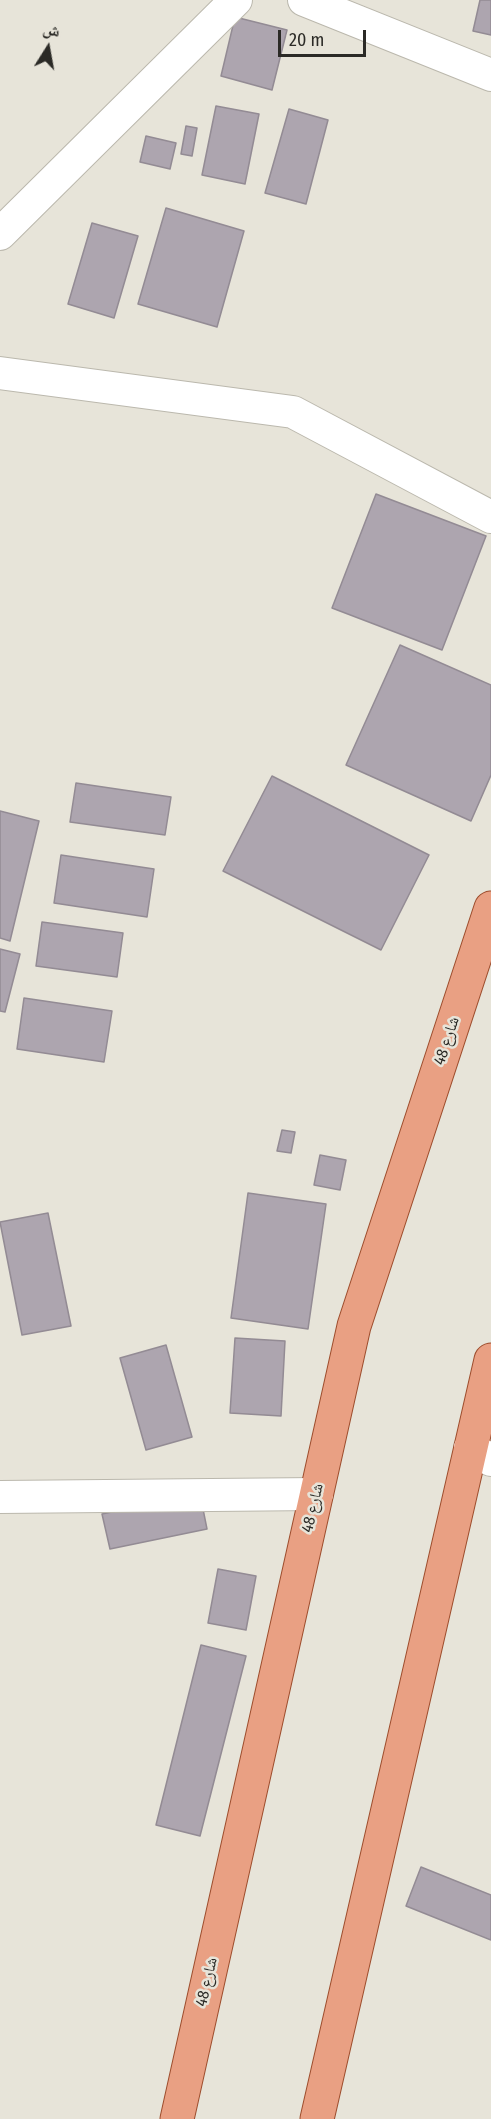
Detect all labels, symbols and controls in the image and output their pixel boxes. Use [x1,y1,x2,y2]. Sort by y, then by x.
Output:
north arrow [18,18,78,78]
scale bar [281,18,370,56]
text: ش [41,19,62,41]
text: 20 m [289,29,324,51]
street label: شارع 48 [430,1014,464,1068]
street label: شارع 48 [298,1482,328,1534]
street label: شارع 48 [192,1956,222,2008]

